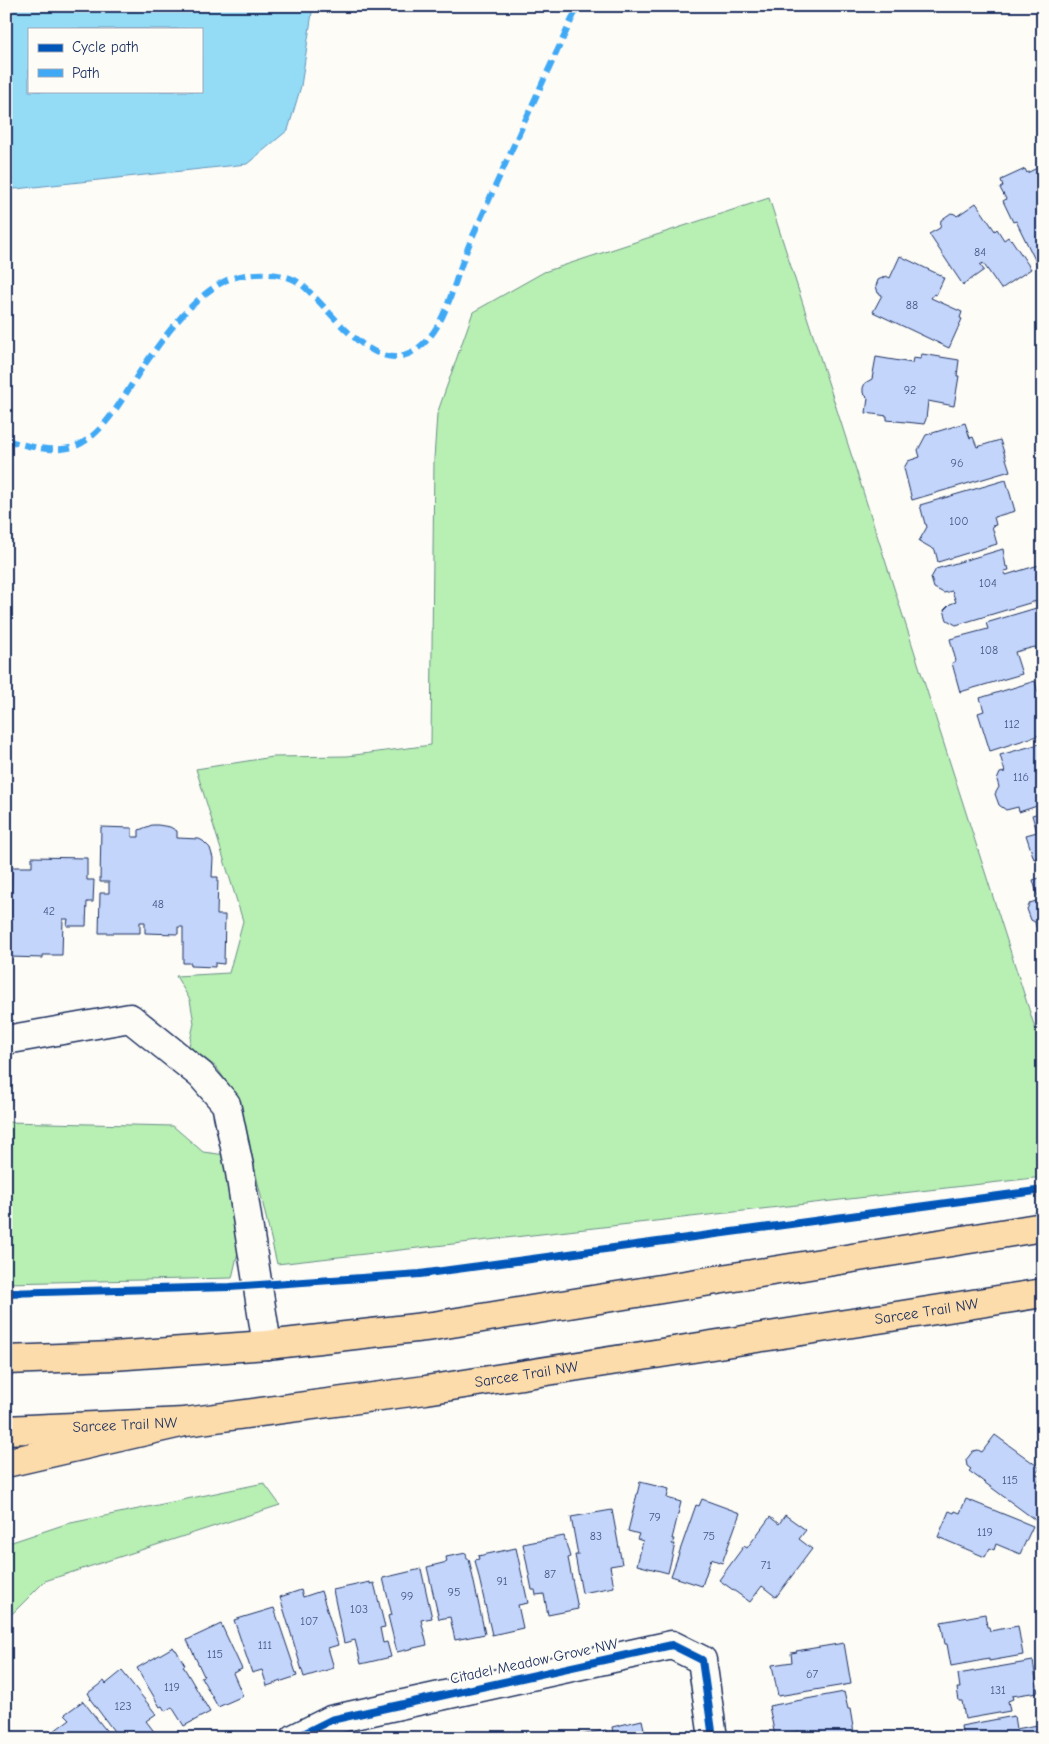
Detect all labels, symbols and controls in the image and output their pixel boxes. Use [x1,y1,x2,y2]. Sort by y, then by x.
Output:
legend [28,28,202,92]
text: Cycle path [72,38,139,56]
text: Path [72,64,100,82]
house number: 84 [974,245,986,259]
house number: 88 [906,298,918,312]
house number: 92 [904,383,916,397]
house number: 96 [951,456,963,470]
house number: 100 [949,514,969,528]
house number: 104 [979,576,997,590]
house number: 108 [980,643,998,657]
house number: 112 [1004,717,1020,731]
house number: 116 [1013,770,1029,784]
house number: 48 [152,897,164,911]
house number: 42 [43,904,55,918]
street label: Sarcee Trail NW [873,1294,980,1328]
street label: Sarcee Trail NW [473,1357,580,1391]
street label: Sarcee Trail NW [72,1413,178,1436]
house number: 115 [1002,1473,1018,1487]
house number: 79 [649,1510,661,1524]
house number: 119 [977,1525,993,1539]
house number: 83 [590,1529,602,1543]
house number: 75 [703,1529,715,1543]
house number: 71 [761,1558,771,1572]
house number: 87 [544,1567,556,1581]
house number: 91 [496,1574,508,1588]
house number: 95 [448,1585,460,1599]
house number: 99 [401,1589,413,1603]
house number: 103 [350,1602,368,1616]
house number: 107 [300,1614,318,1628]
street label: Citadel Meadow Grove NW [448,1634,620,1688]
house number: 111 [258,1638,272,1652]
house number: 115 [207,1647,223,1661]
house number: 67 [806,1667,818,1681]
house number: 119 [164,1680,180,1694]
house number: 131 [990,1683,1006,1697]
house number: 123 [114,1699,132,1713]

